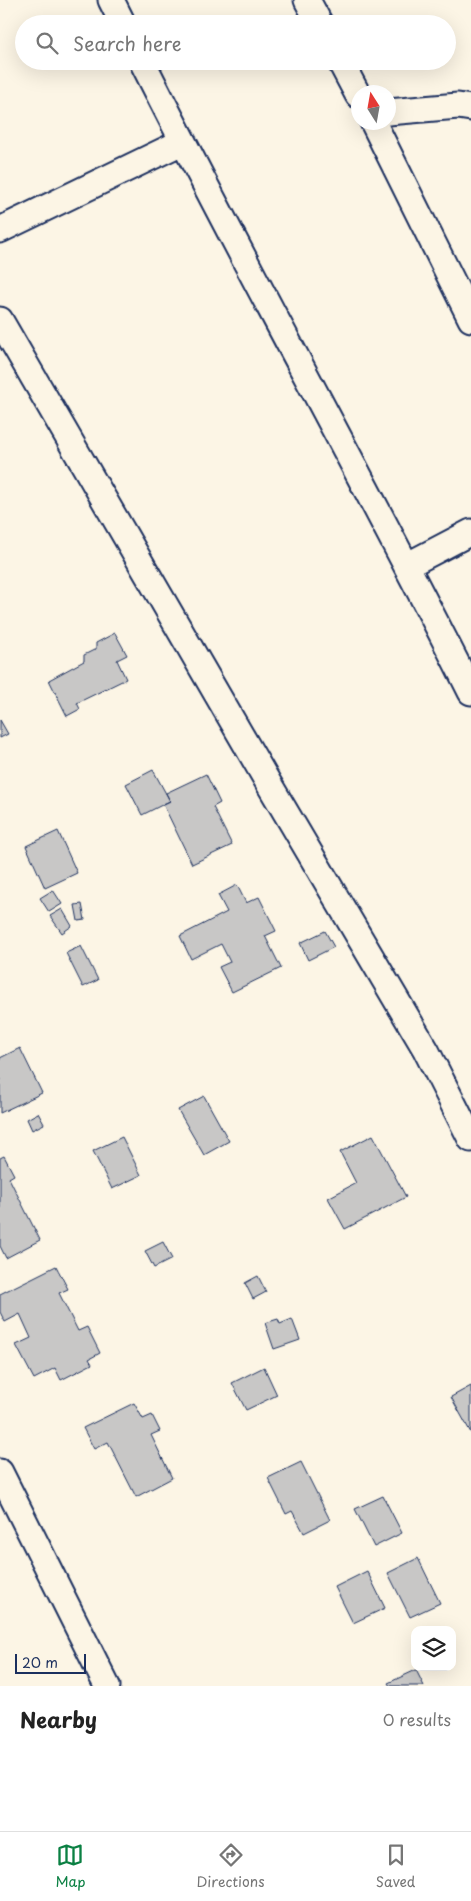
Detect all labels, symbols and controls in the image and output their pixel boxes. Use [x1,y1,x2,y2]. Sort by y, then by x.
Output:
search box [15,15,456,70]
icon: search [33,29,61,57]
text: Search here [73,29,182,57]
north arrow [351,85,396,130]
map controls [411,1626,456,1671]
button: layers [411,1626,456,1671]
scale bar [15,1651,86,1674]
text: 20 m [22,1652,58,1673]
text: Nearby [20,1703,97,1735]
text: 0 results [383,1707,451,1731]
tab: Map [56,1841,85,1892]
tab: Directions [197,1841,265,1892]
tab: Saved [376,1841,415,1892]

